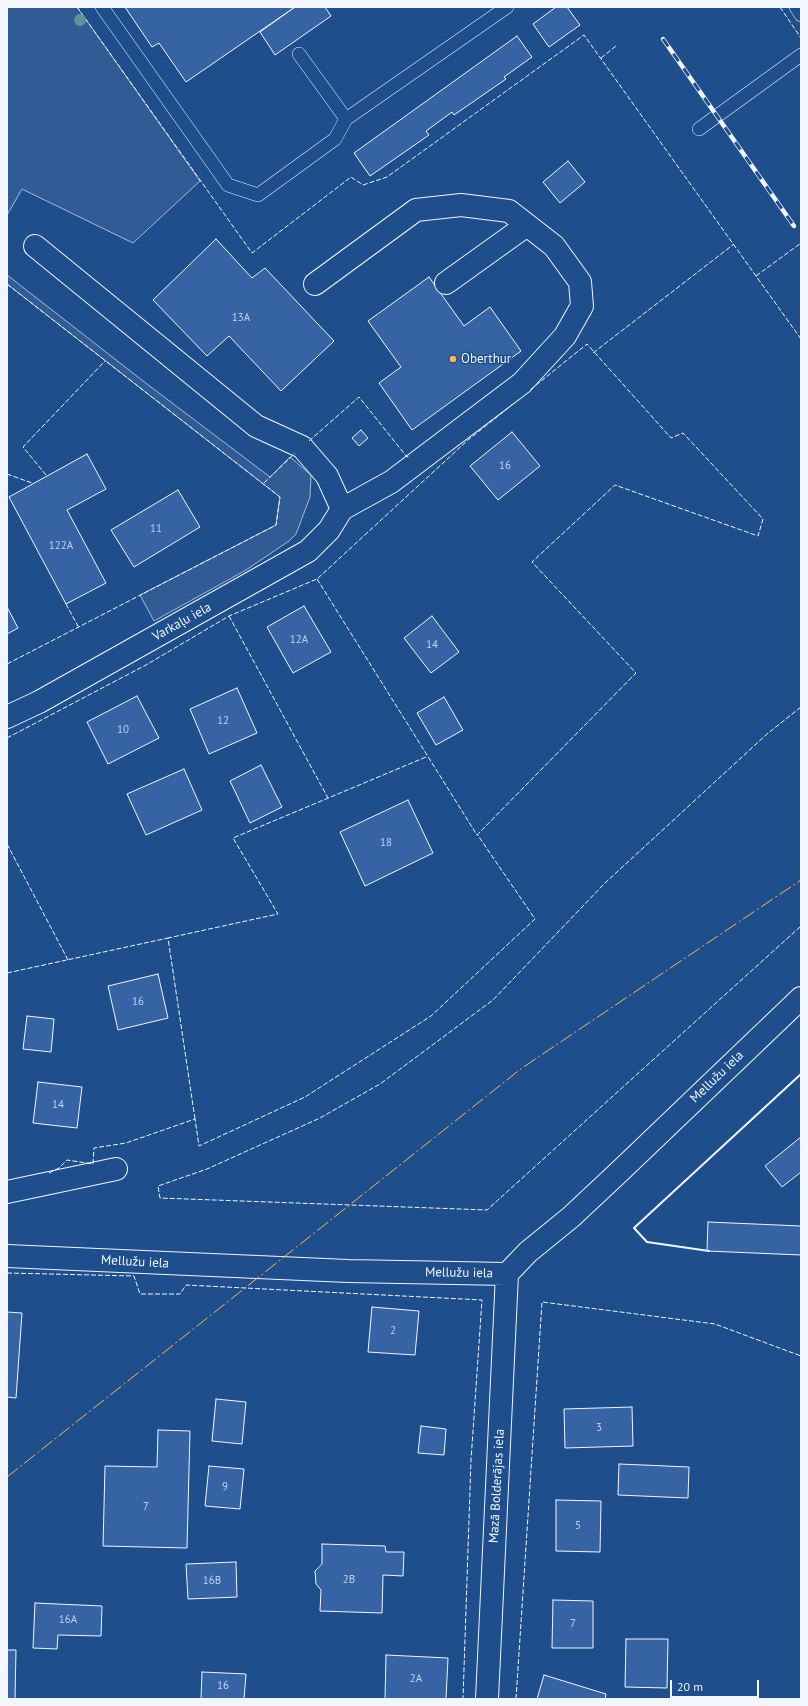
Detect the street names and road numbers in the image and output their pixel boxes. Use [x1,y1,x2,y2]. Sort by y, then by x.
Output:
street label: Varkaļu iela [150,599,214,645]
street label: Mellužu iela [687,1048,747,1106]
street label: Mellužu iela [101,1252,169,1272]
street label: Mellužu iela [425,1265,493,1281]
street label: Mazā Bolderājas iela [486,1428,508,1544]

